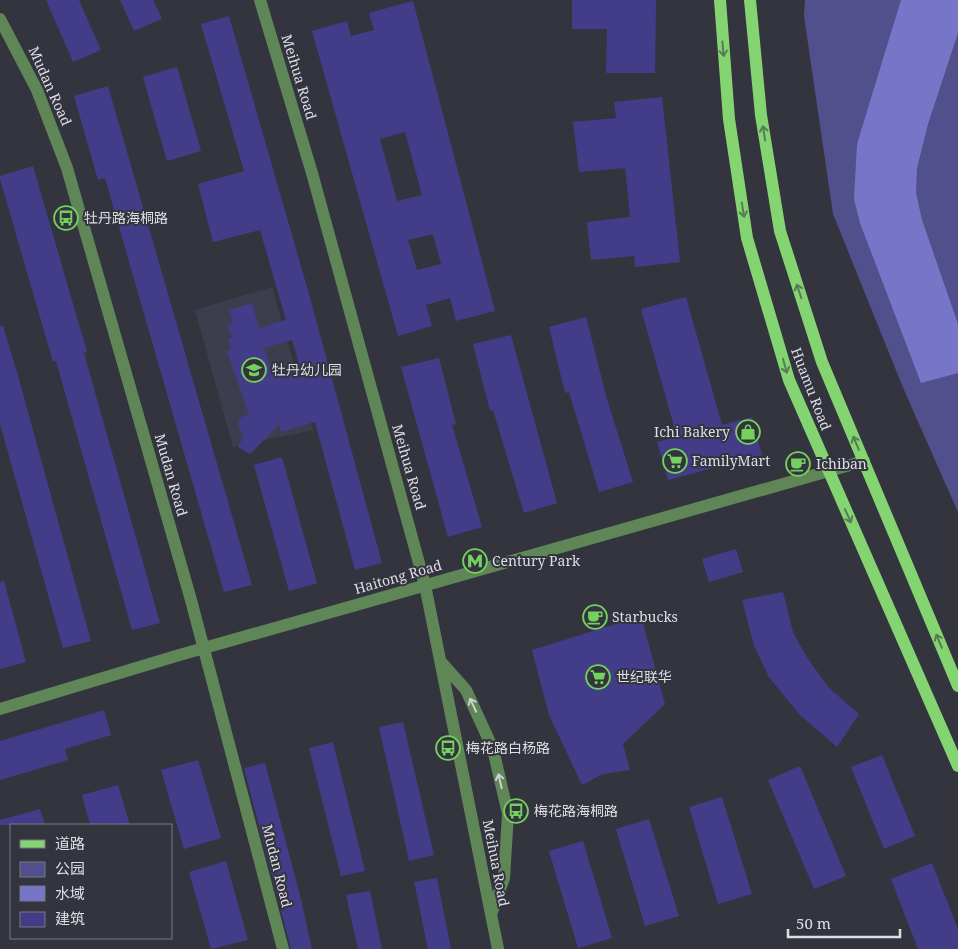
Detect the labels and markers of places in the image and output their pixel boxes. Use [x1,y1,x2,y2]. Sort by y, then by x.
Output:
bus stop icon: 牡丹路海桐路 [53,205,79,231]
place label: 牡丹路海桐路 [84,208,168,227]
school or university icon: 牡丹幼儿园 [241,357,267,383]
place label: 牡丹幼儿园 [272,360,342,379]
shop icon: Ichi Bakery [735,419,761,445]
place label: Ichi Bakery [654,422,730,441]
supermarket icon: FamilyMart [662,448,688,474]
place label: FamilyMart [692,451,770,470]
cafe icon: Ichiban [785,451,811,477]
place label: Ichiban [816,454,867,473]
metro station icon: Century Park [462,548,488,574]
place label: Century Park [492,551,581,570]
cafe icon: Starbucks [582,604,608,630]
place label: Starbucks [612,607,678,626]
supermarket icon: 世纪联华 [585,664,611,690]
place label: 世纪联华 [616,667,672,686]
bus stop icon: 梅花路白杨路 [435,735,461,761]
place label: 梅花路白杨路 [466,738,550,757]
bus stop icon: 梅花路海桐路 [503,798,529,824]
place label: 梅花路海桐路 [534,801,618,820]

